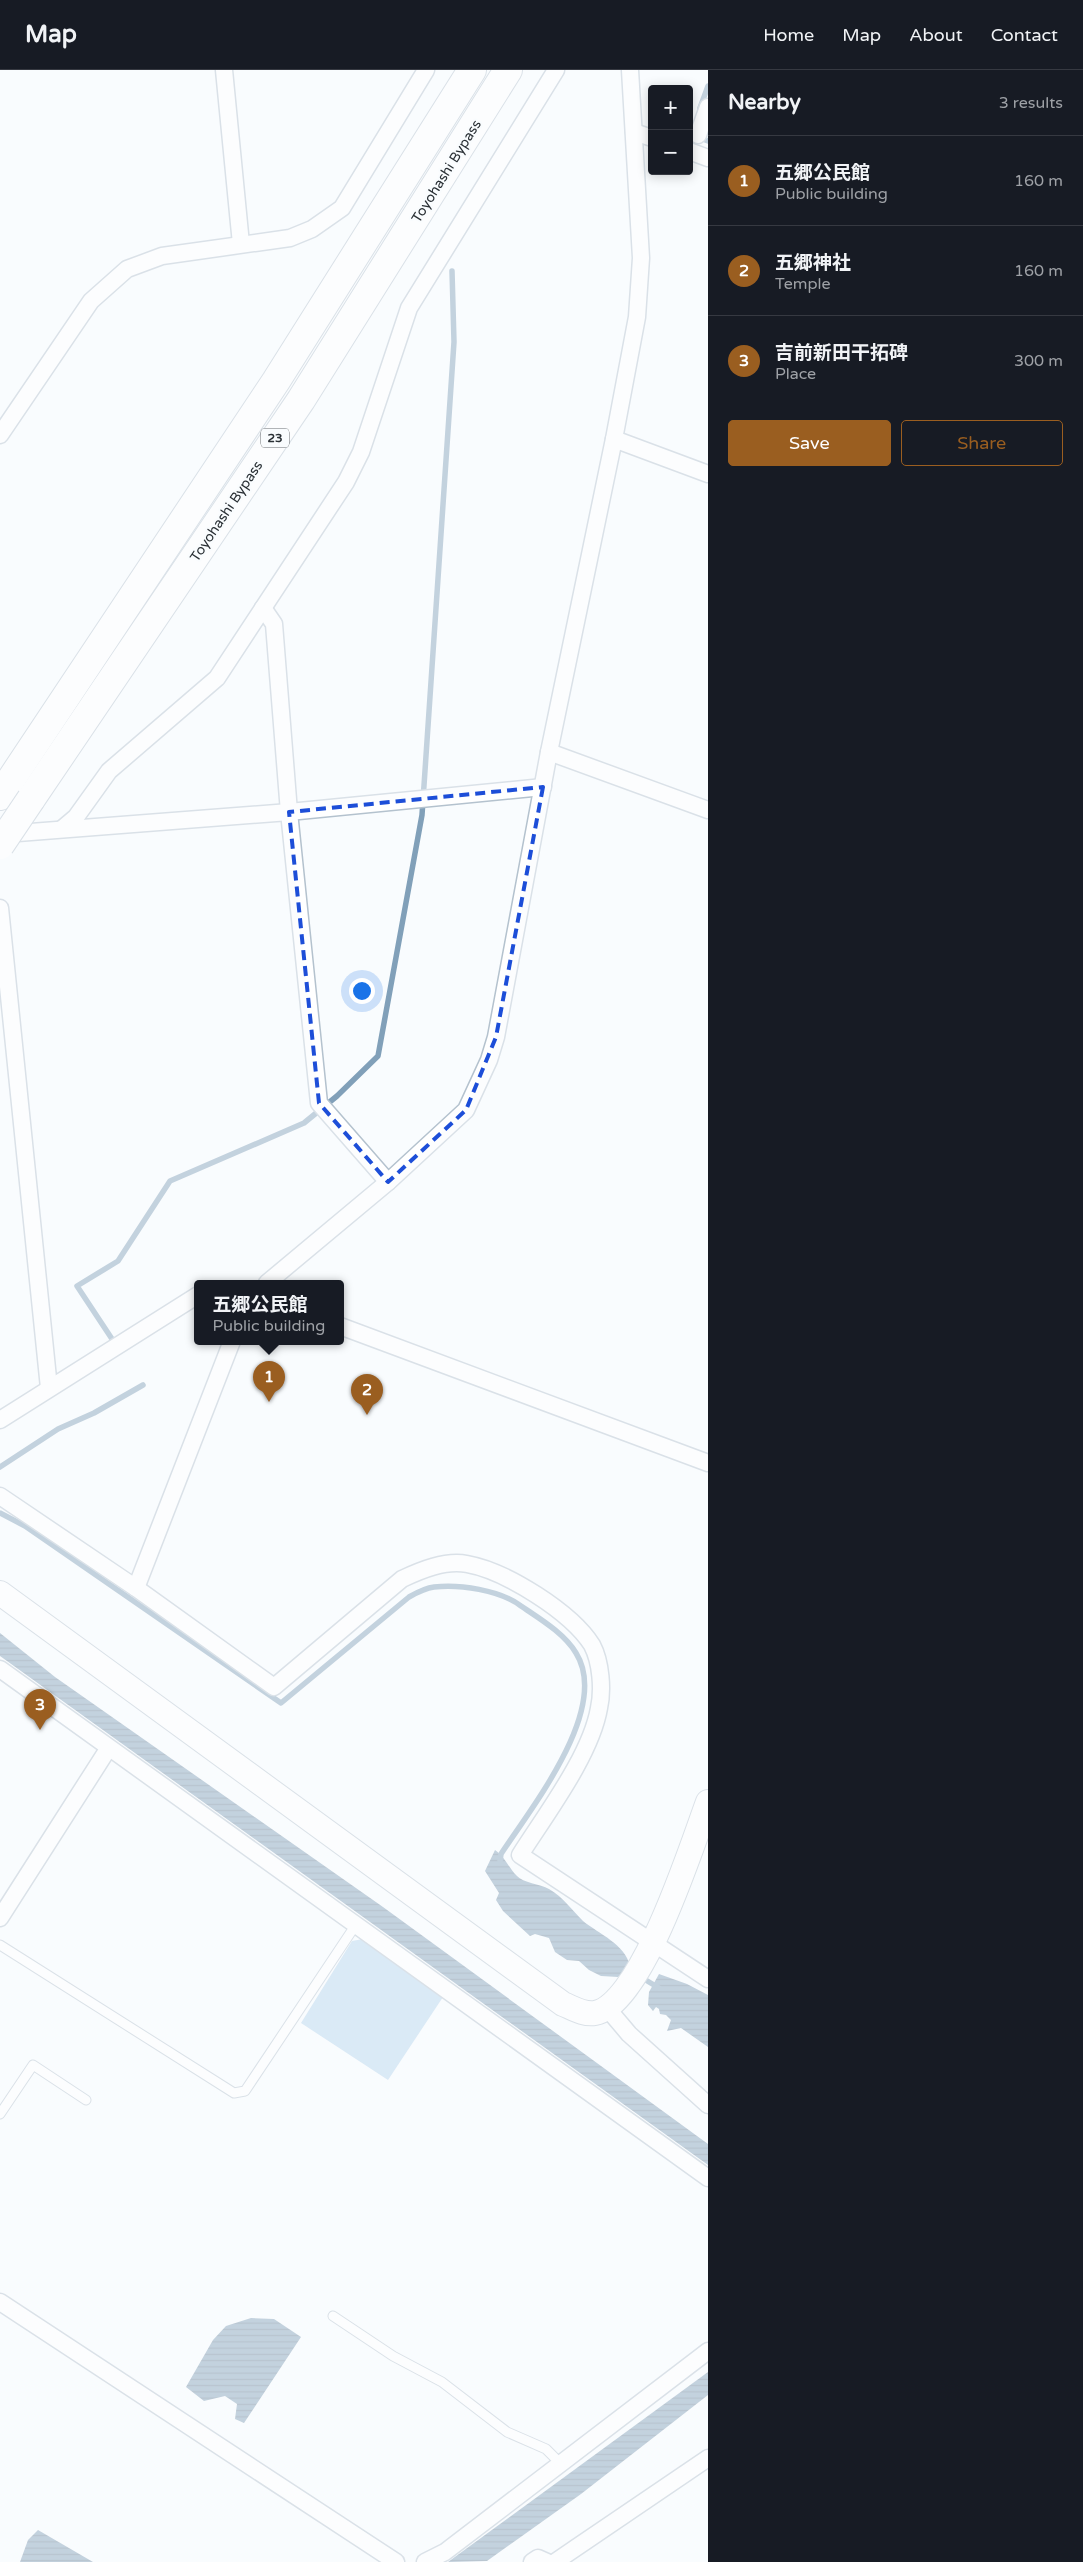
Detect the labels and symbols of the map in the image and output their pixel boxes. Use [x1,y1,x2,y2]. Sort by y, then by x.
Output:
street label: Toyohashi Bypass [408,117,485,226]
road number: 23 [261,428,289,448]
street label: Toyohashi Bypass [186,457,267,565]
your location [349,978,375,1004]
pin: 1 [253,1361,285,1402]
pin: 2 [351,1374,383,1415]
pin: 3 [24,1689,56,1730]

